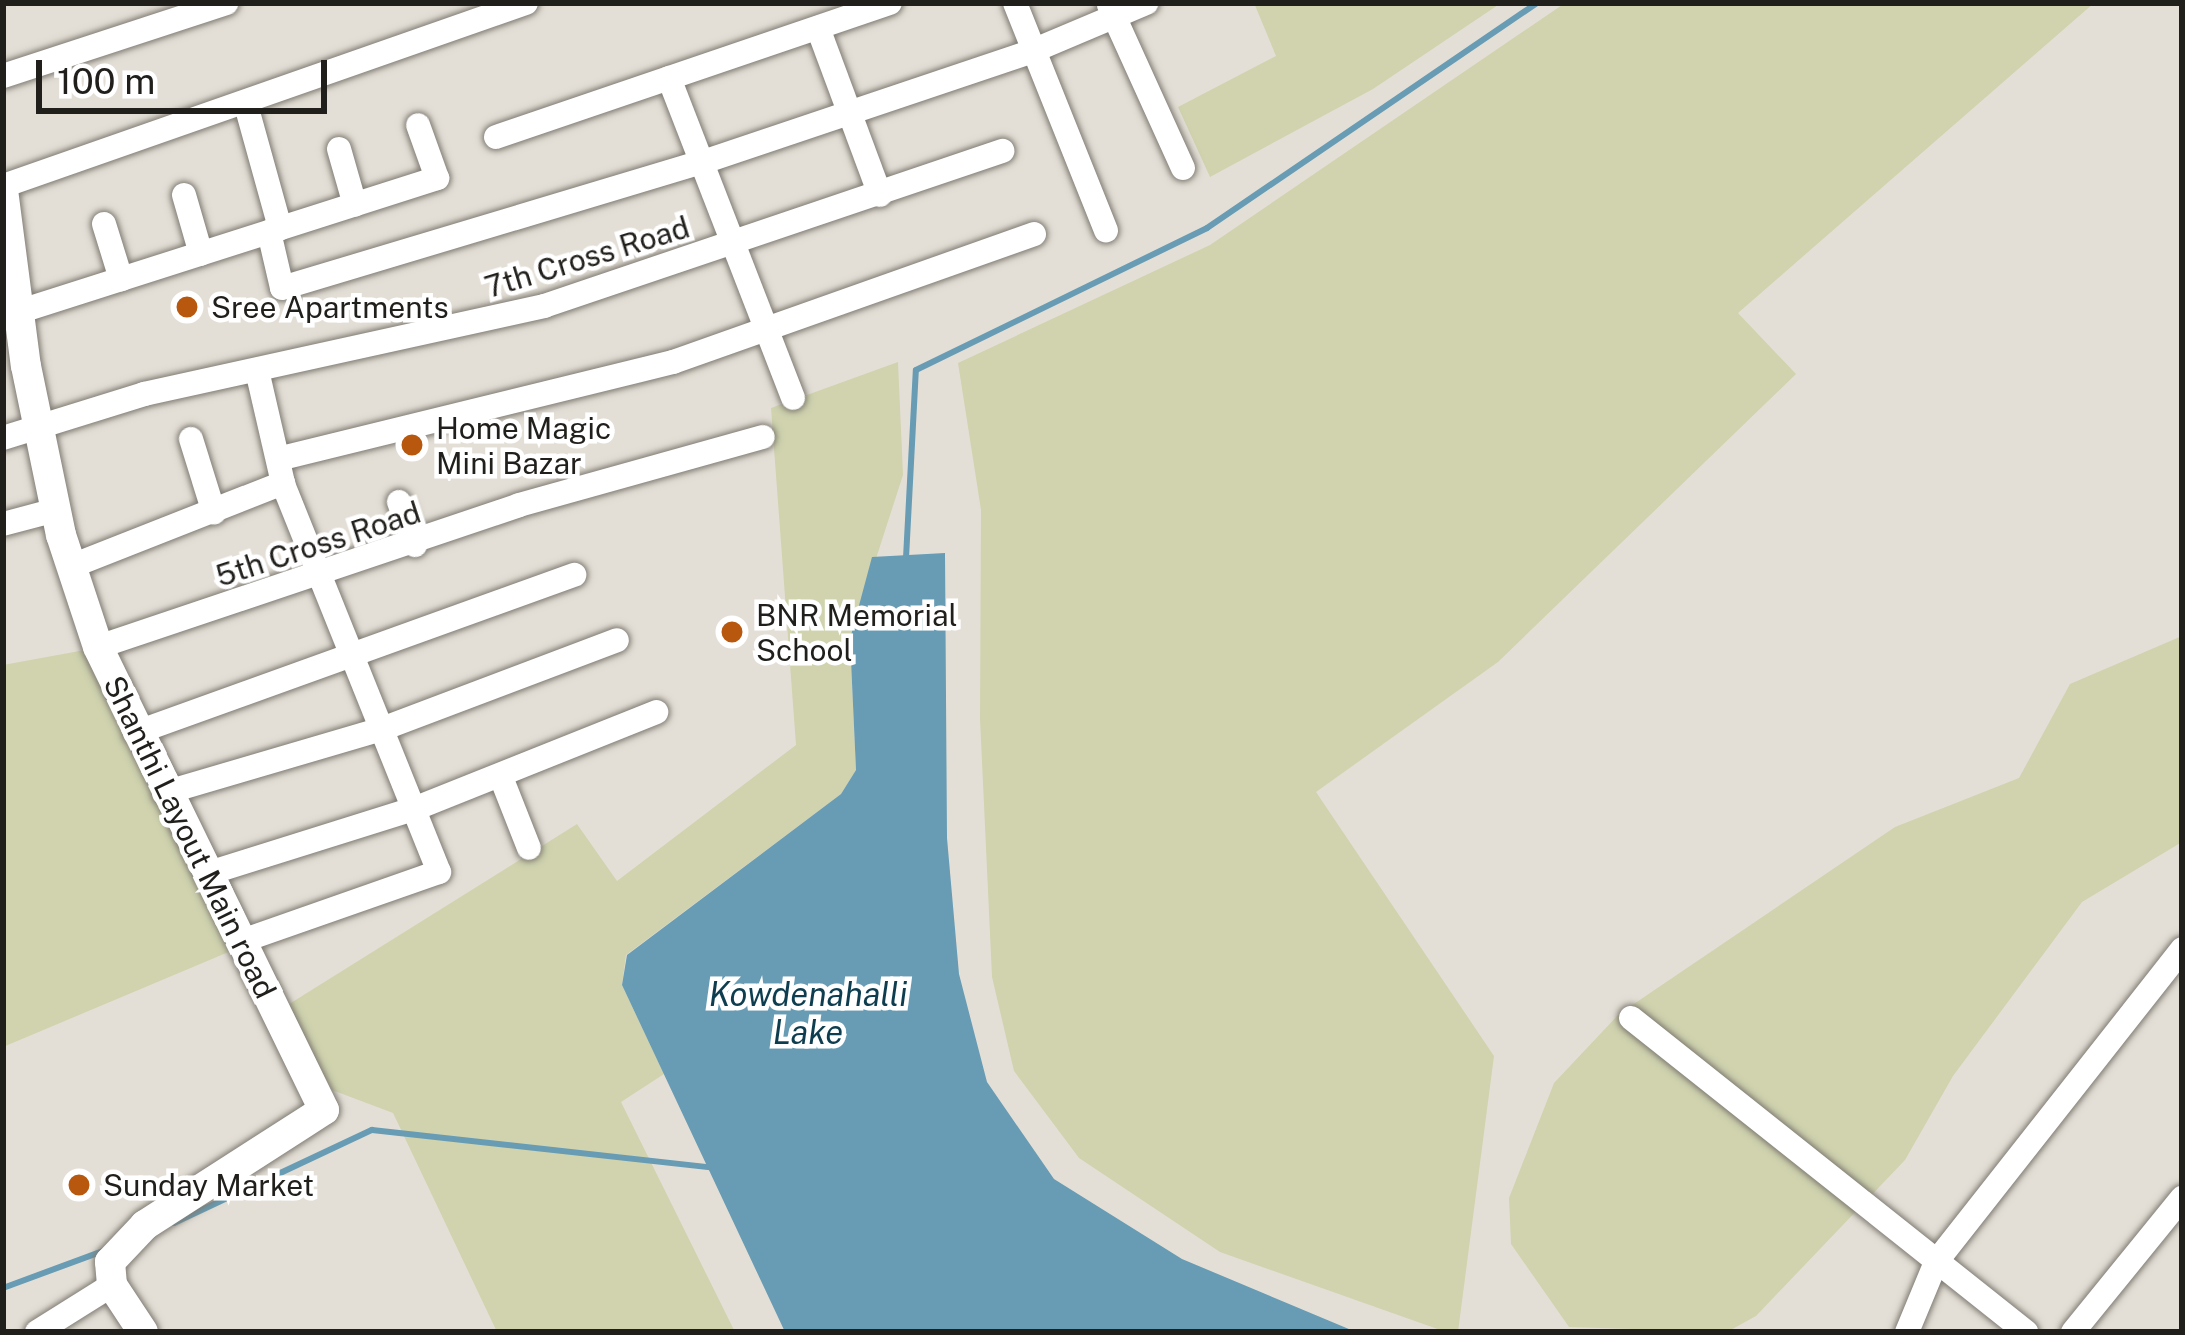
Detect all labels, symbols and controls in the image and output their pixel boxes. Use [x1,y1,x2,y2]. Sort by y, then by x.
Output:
scale bar [42,36,333,110]
text: 100 m [57,60,155,102]
street label: 7th Cross Road [480,209,694,305]
place label: Sree Apartments [211,289,449,325]
marker: Sree Apartments [174,294,200,320]
place label: Home Magic Mini Bazar [436,410,611,480]
marker: Home Magic Mini Bazar [399,432,425,458]
street label: 5th Cross Road [211,494,425,594]
place label: BNR Memorial School [756,597,958,668]
marker: BNR Memorial School [719,619,745,645]
street label: Shanthi Layout Main road [96,670,284,1004]
water label: Kowdenahalli Lake [709,975,907,1053]
place label: Sunday Market [103,1167,314,1203]
marker: Sunday Market [66,1172,92,1198]

